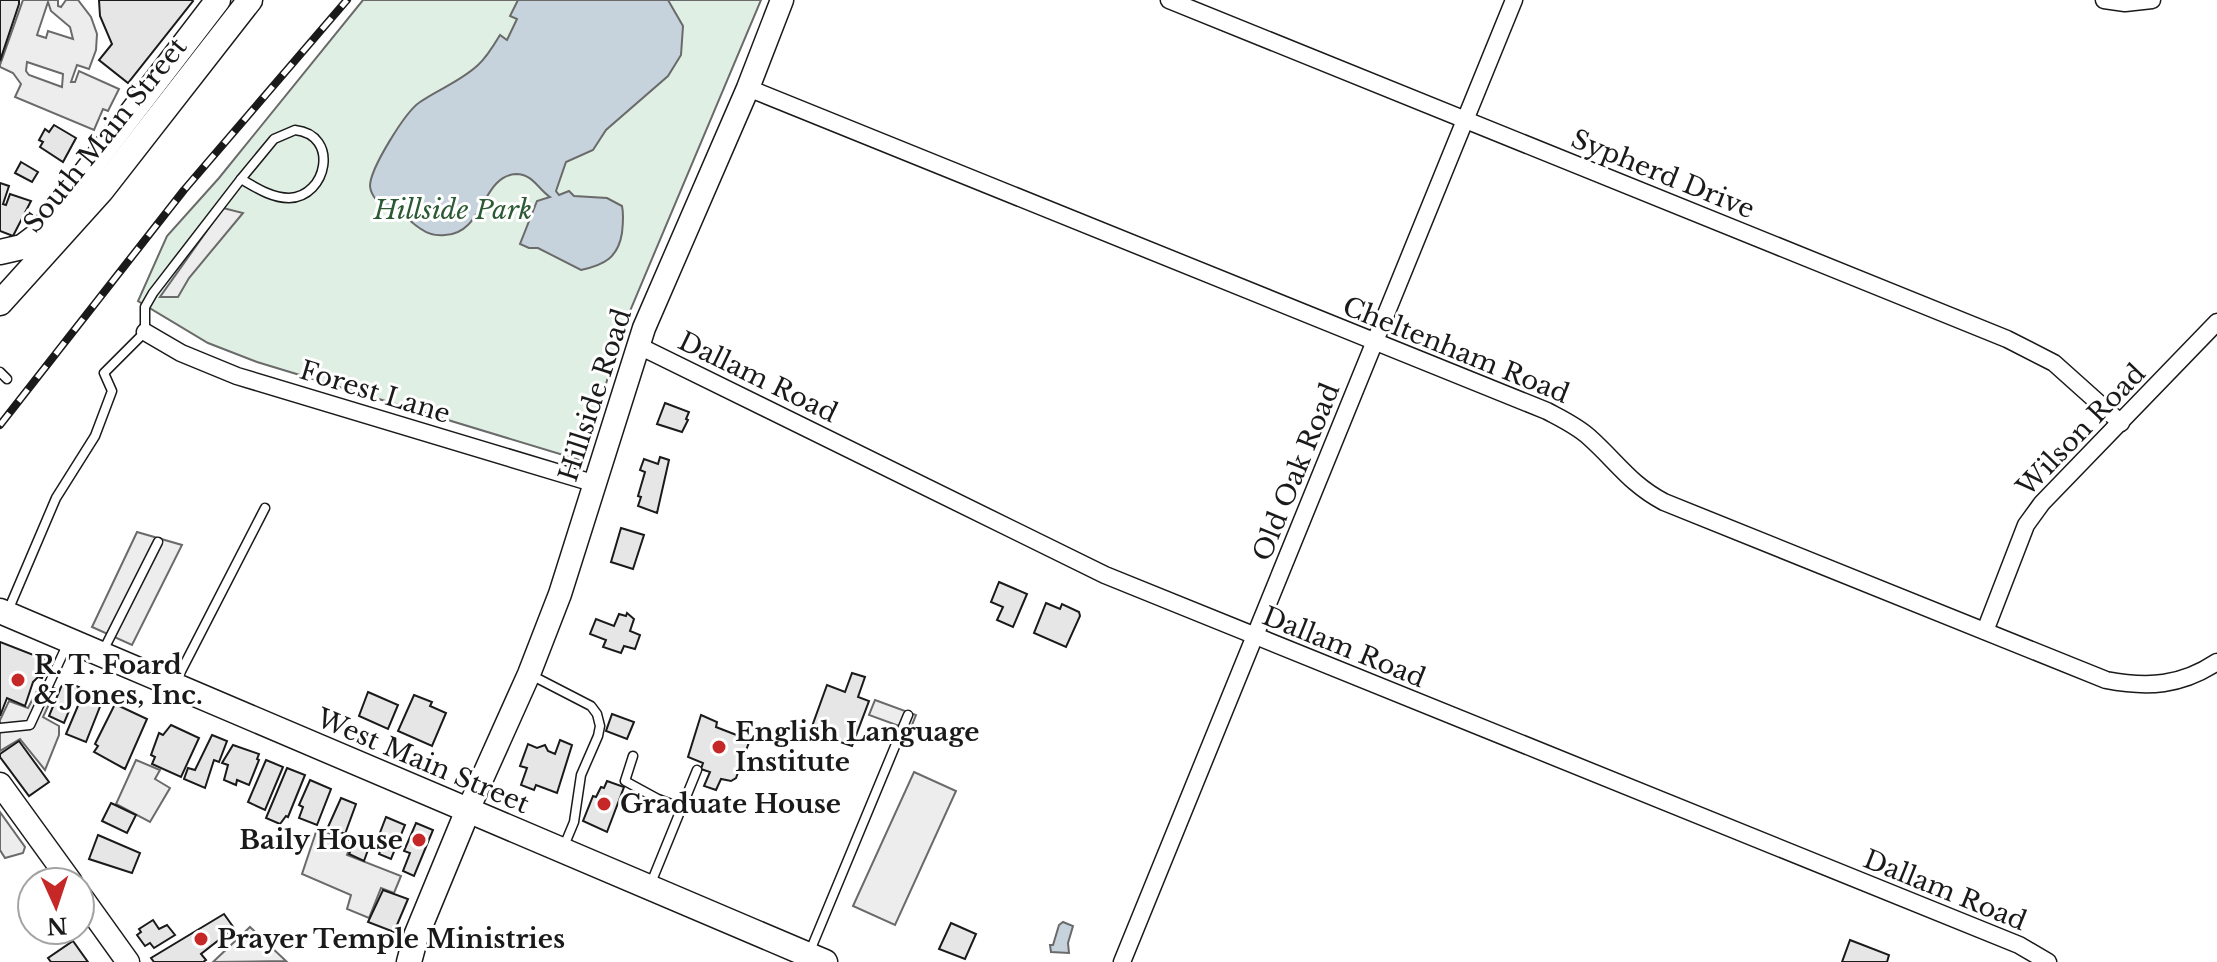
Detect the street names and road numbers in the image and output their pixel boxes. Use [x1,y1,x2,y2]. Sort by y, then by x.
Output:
street label: South Main Street [17,31,194,239]
street label: Sypherd Drive [1567,123,1759,225]
street label: Cheltenham Road [1338,290,1574,410]
street label: Hillside Road [552,305,638,485]
street label: Dallam Road [673,325,843,429]
street label: Forest Lane [296,354,454,430]
street label: Wilson Road [2009,357,2152,503]
street label: Old Oak Road [1246,378,1346,566]
street label: Dallam Road [1258,600,1430,694]
street label: West Main Street [311,701,534,820]
street label: Dallam Road [1859,843,2031,937]

